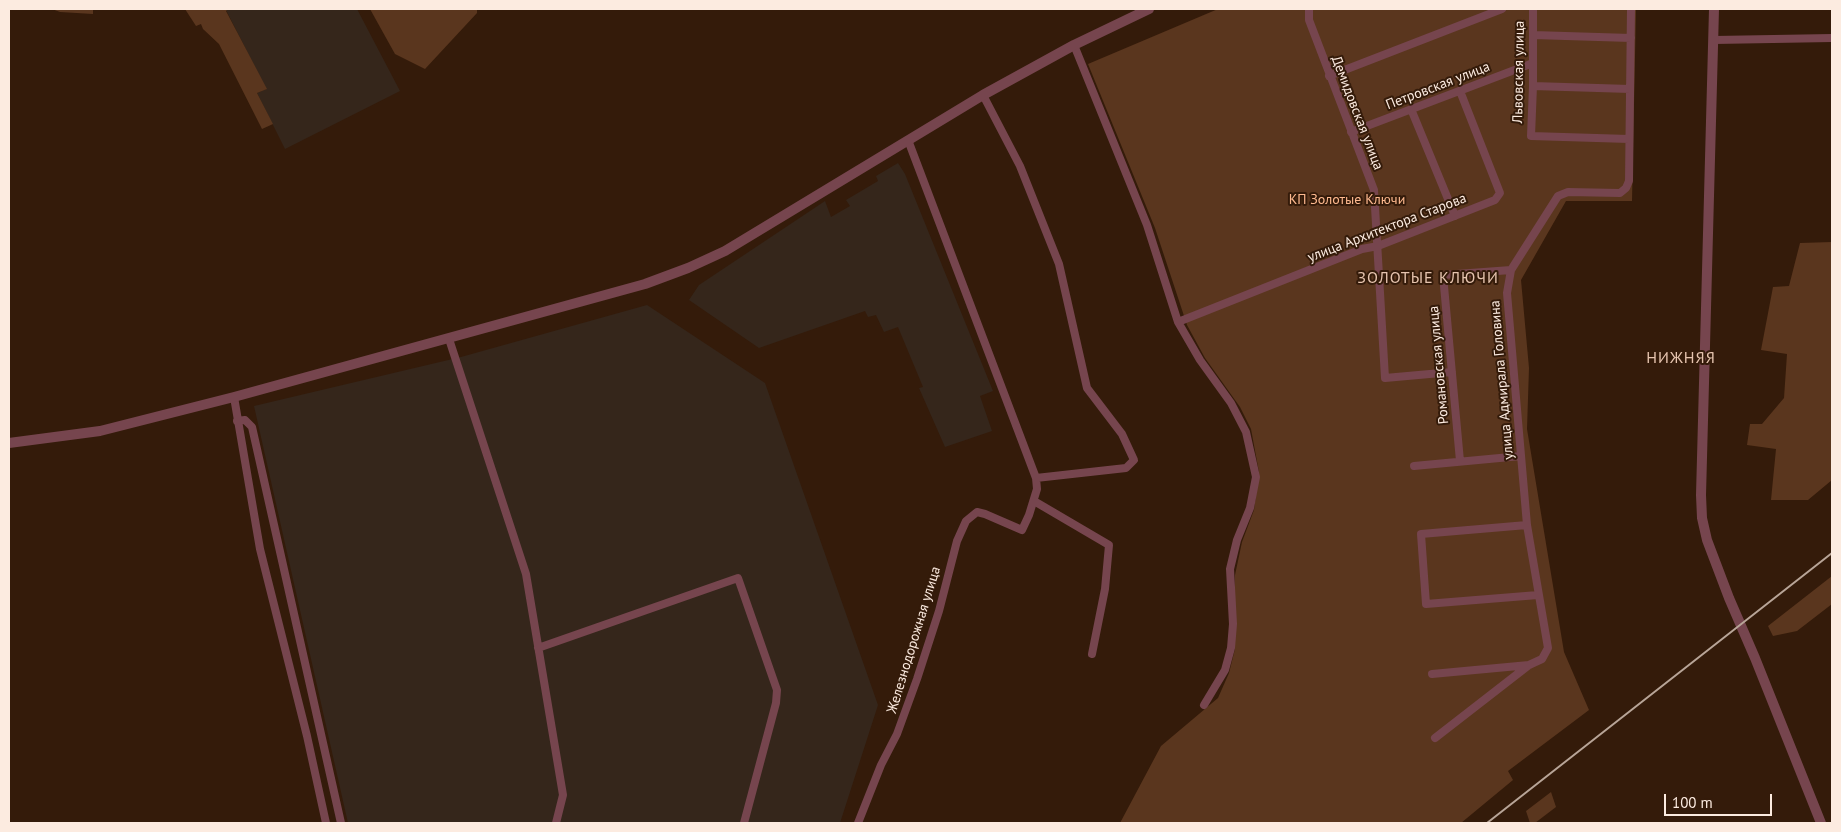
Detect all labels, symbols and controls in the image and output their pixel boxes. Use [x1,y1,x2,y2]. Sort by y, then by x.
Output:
street label: Львовская улица [1510,21,1528,123]
street label: Демидовская улица [1328,54,1386,172]
street label: Петровская улица [1384,58,1492,114]
street label: улица Архитектора Старова [1305,190,1469,266]
park label: КП Золотые Ключи [1289,192,1405,208]
district label: ЗОЛОТЫЕ КЛЮЧИ [1356,268,1500,288]
street label: улица Адмирала Головина [1487,300,1517,460]
street label: Романовская улица [1425,305,1453,425]
district label: НИЖНЯЯ [1645,348,1717,368]
street label: Железнодорожная улица [884,565,944,715]
scale bar [1666,784,1774,816]
text: 100 m [1672,793,1713,812]

